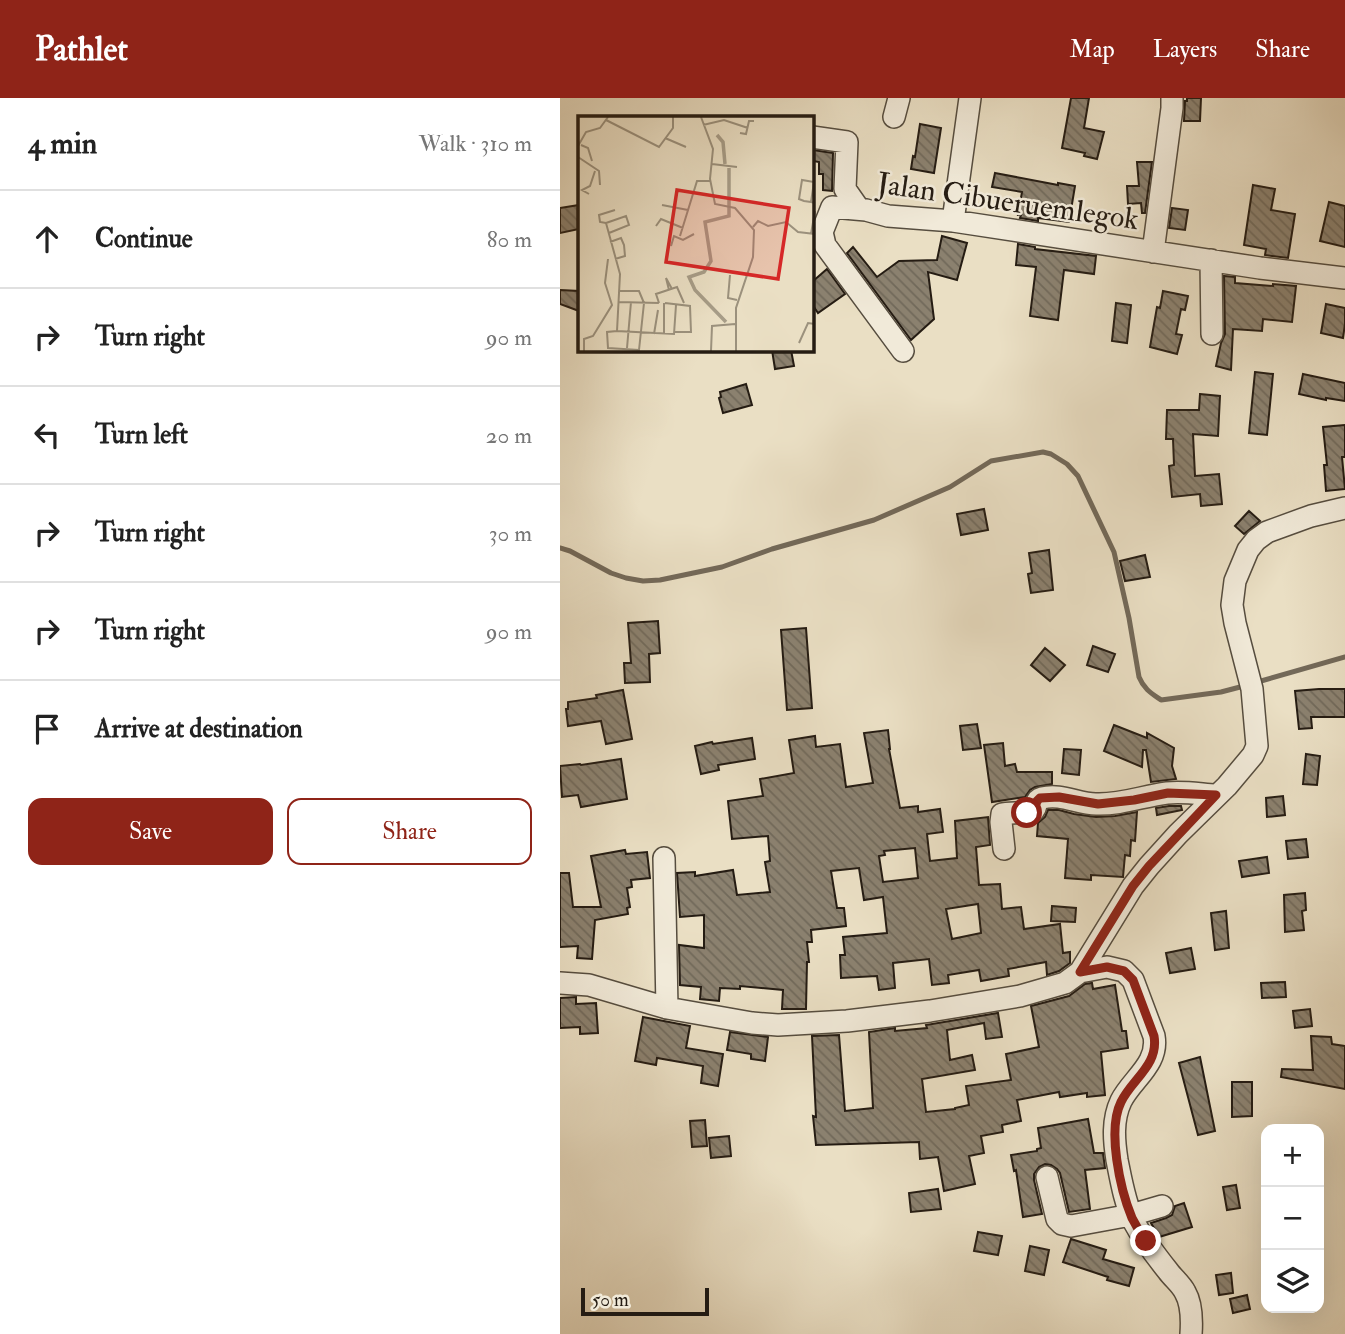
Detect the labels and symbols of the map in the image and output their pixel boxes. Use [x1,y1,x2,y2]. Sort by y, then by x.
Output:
inset map [578,116,814,352]
street label: Jalan Cibueruemlegok [874,165,1141,238]
route start [1011,797,1042,828]
route end [1130,1225,1161,1256]
scale bar [581,1285,709,1317]

